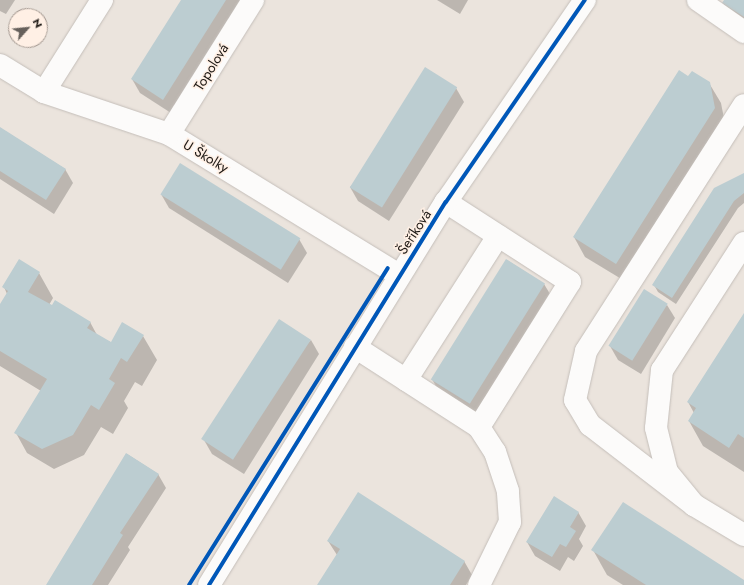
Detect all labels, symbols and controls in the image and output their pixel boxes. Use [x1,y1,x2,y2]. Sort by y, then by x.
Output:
north arrow [8,8,48,48]
text: N [29,15,47,31]
street label: Topolová [190,41,232,93]
street label: U Školky [180,136,232,176]
street label: Šeříková [393,207,435,257]

